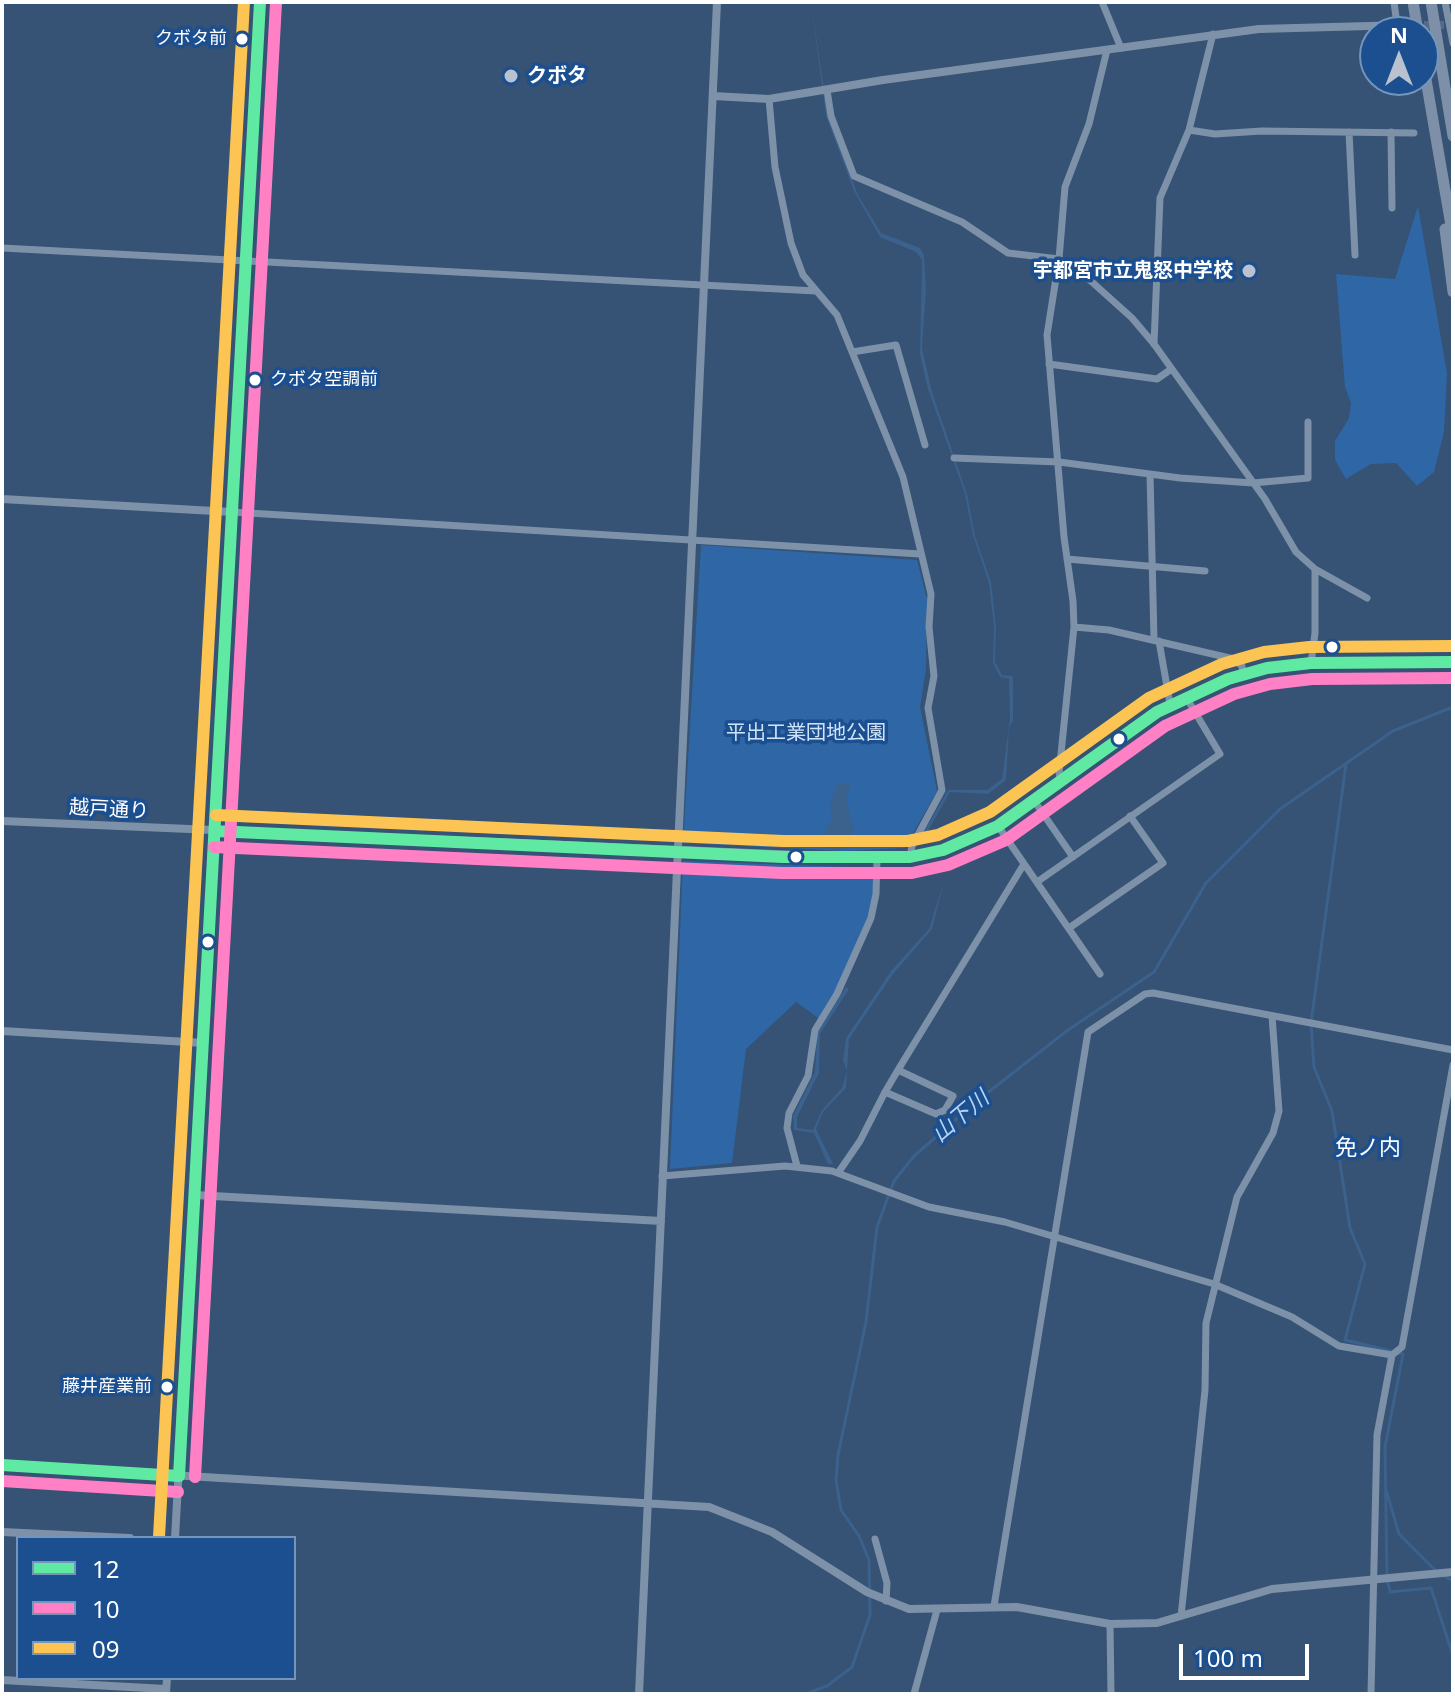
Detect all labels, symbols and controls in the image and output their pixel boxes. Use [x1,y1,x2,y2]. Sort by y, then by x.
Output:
north arrow [1359,16,1439,96]
text: N [1390,19,1408,49]
place label: クボタ前 [155,28,227,50]
marker: クボタ前 [234,31,250,47]
place label: クボタ [527,64,587,88]
marker: クボタ [502,67,520,85]
place label: 宇都宮市立鬼怒中学校 [1033,259,1233,283]
marker: 宇都宮市立鬼怒中学校 [1240,262,1258,280]
place label: クボタ空調前 [270,369,378,391]
marker: クボタ空調前 [247,372,263,388]
unlabelled marker [1324,639,1340,655]
park label: 平出工業団地公園 [726,721,886,745]
unlabelled marker [1111,731,1127,747]
street label: 越戸通り [68,796,150,824]
unlabelled marker [788,849,804,865]
unlabelled marker [200,934,216,950]
water label: 山下川 [927,1086,995,1148]
district label: 免ノ内 [1335,1136,1401,1162]
place label: 藤井産業前 [62,1376,152,1398]
marker: 藤井産業前 [159,1379,175,1395]
legend [16,1536,296,1680]
text: 12 [92,1552,119,1585]
text: 10 [92,1592,119,1625]
scale bar [1183,1628,1313,1678]
text: 09 [92,1632,119,1665]
text: 100 m [1193,1641,1263,1674]

